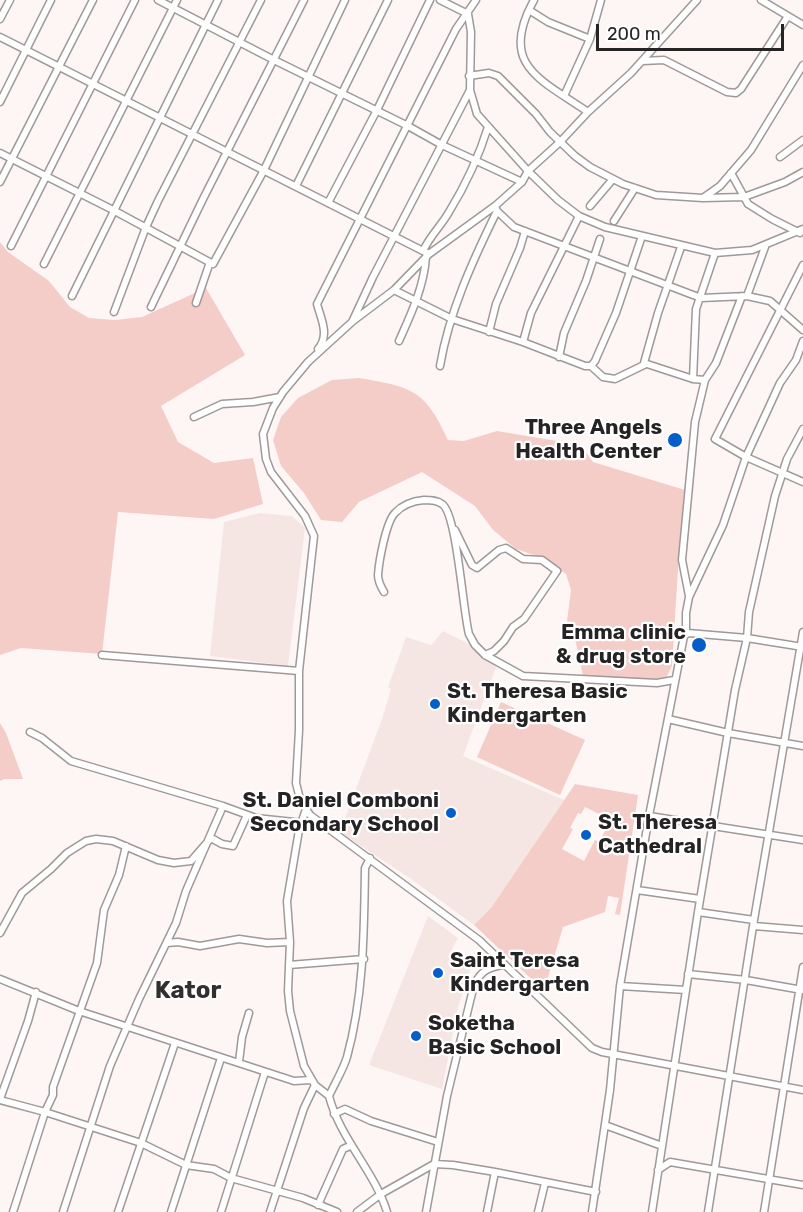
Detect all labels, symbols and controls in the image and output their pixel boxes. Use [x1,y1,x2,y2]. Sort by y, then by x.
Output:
scale bar [599,12,786,50]
text: 200 m [607,23,661,45]
place label: Three Angels Health Center [515,415,662,465]
marker: Three Angels Health Center [666,431,684,449]
place label: Emma clinic & drug store [556,620,686,670]
marker: Emma clinic & drug store [690,636,708,654]
place label: St. Theresa Basic Kindergarten [447,679,628,729]
marker: St. Theresa Basic Kindergarten [428,697,442,711]
place label: St. Daniel Comboni Secondary School [243,788,439,838]
marker: St. Daniel Comboni Secondary School [444,806,458,820]
place label: St. Theresa Cathedral [598,810,717,860]
marker: St. Theresa Cathedral [579,828,593,842]
place label: Saint Teresa Kindergarten [450,948,590,998]
marker: Saint Teresa Kindergarten [431,966,445,980]
district label: Kator [155,977,221,1005]
place label: Soketha Basic School [428,1011,561,1061]
marker: Soketha Basic School [409,1029,423,1043]

